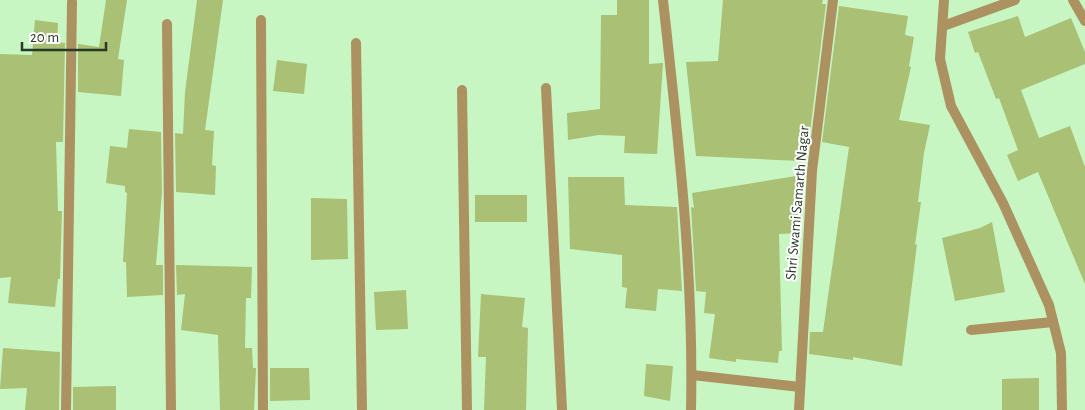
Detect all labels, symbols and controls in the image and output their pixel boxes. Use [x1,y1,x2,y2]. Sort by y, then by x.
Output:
scale bar [22,20,106,52]
text: 20 m [30,30,59,45]
street label: Shri Swami Samarth Nagar [783,125,812,281]

